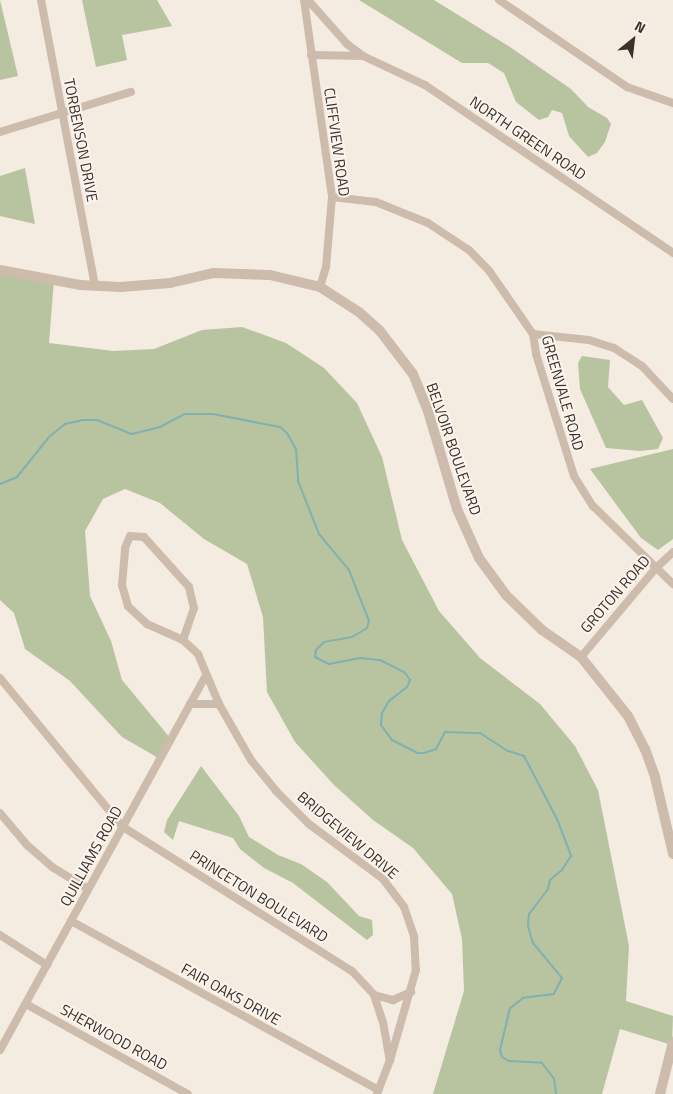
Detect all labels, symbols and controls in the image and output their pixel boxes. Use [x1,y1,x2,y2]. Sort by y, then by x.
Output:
north arrow [608,15,658,65]
text: N [631,15,650,38]
street label: TORBENSON DRIVE [60,77,102,203]
street label: CLIFFVIEW ROAD [320,86,354,198]
street label: NORTH GREEN ROAD [466,92,590,184]
street label: GREENVALE ROAD [538,333,588,453]
street label: BELVOIR BOULEVARD [423,380,485,518]
street label: GROTON ROAD [577,552,653,636]
street label: BRIDGEVIEW DRIVE [294,788,402,882]
street label: QUILLIAMS ROAD [56,803,126,909]
street label: PRINCETON BOULEVARD [186,846,332,946]
street label: FAIR OAKS DRIVE [178,959,284,1029]
street label: SHERWOOD ROAD [57,1000,171,1074]

